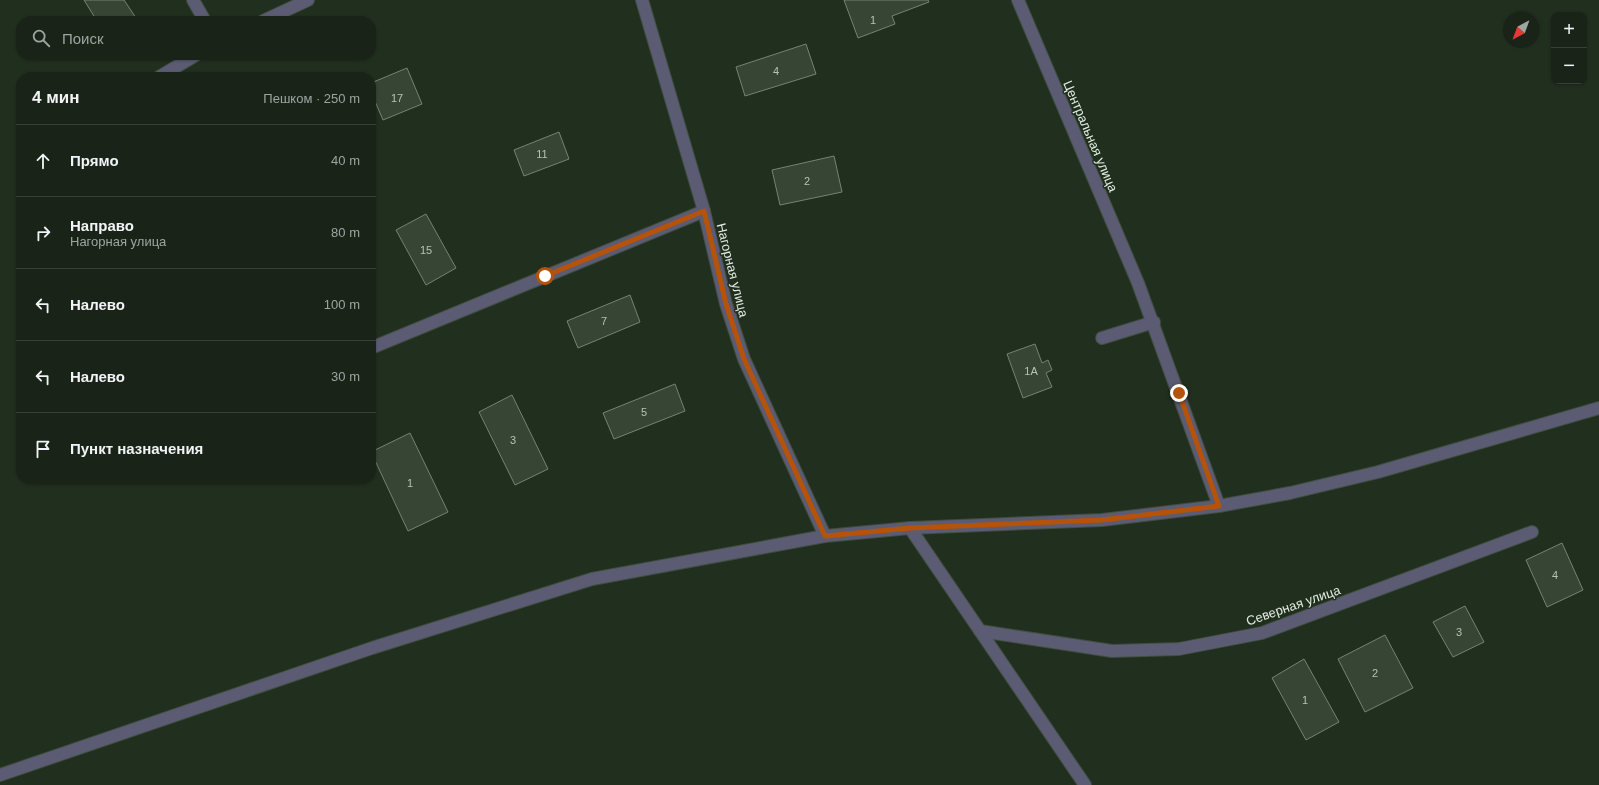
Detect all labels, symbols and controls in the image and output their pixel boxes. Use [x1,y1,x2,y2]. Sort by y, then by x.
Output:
north arrow [1503,12,1539,48]
map controls [1551,12,1587,84]
button: + [1551,12,1587,48]
house number: 1 [870,14,876,26]
search box [16,16,376,60]
icon: search [30,27,52,49]
text: Поиск [62,30,104,47]
button: − [1551,48,1587,84]
house number: 4 [773,65,779,77]
street label: Центральная улица [1060,78,1121,195]
text: 4 мин [32,88,79,107]
text: Пешком · 250 m [263,91,360,106]
house number: 17 [391,92,403,104]
house number: 11 [536,148,548,160]
icon: ahead [32,150,54,172]
text: Прямо [70,152,119,169]
text: 40 m [331,153,360,168]
house number: 2 [804,175,810,187]
text: Направо [70,217,134,234]
icon: right [32,222,54,244]
street label: Нагорная улица [714,222,752,319]
text: 80 m [331,225,360,240]
text: Нагорная улица [70,234,166,249]
house number: 15 [420,244,432,256]
route start [536,267,554,285]
icon: left [32,294,54,316]
text: Налево [70,296,125,313]
text: 100 m [324,297,360,312]
house number: 7 [601,315,607,327]
house number: 1А [1024,365,1038,377]
icon: left [32,366,54,388]
text: Налево [70,368,125,385]
text: 30 m [331,369,360,384]
route end [1170,384,1188,402]
house number: 5 [641,406,647,418]
house number: 3 [510,434,516,446]
icon: arrive [32,438,54,460]
text: Пункт назначения [70,440,203,457]
house number: 1 [407,477,413,489]
house number: 4 [1552,569,1558,581]
street label: Северная улица [1244,582,1343,629]
house number: 3 [1456,626,1462,638]
house number: 2 [1372,667,1378,679]
house number: 1 [1302,694,1308,706]

